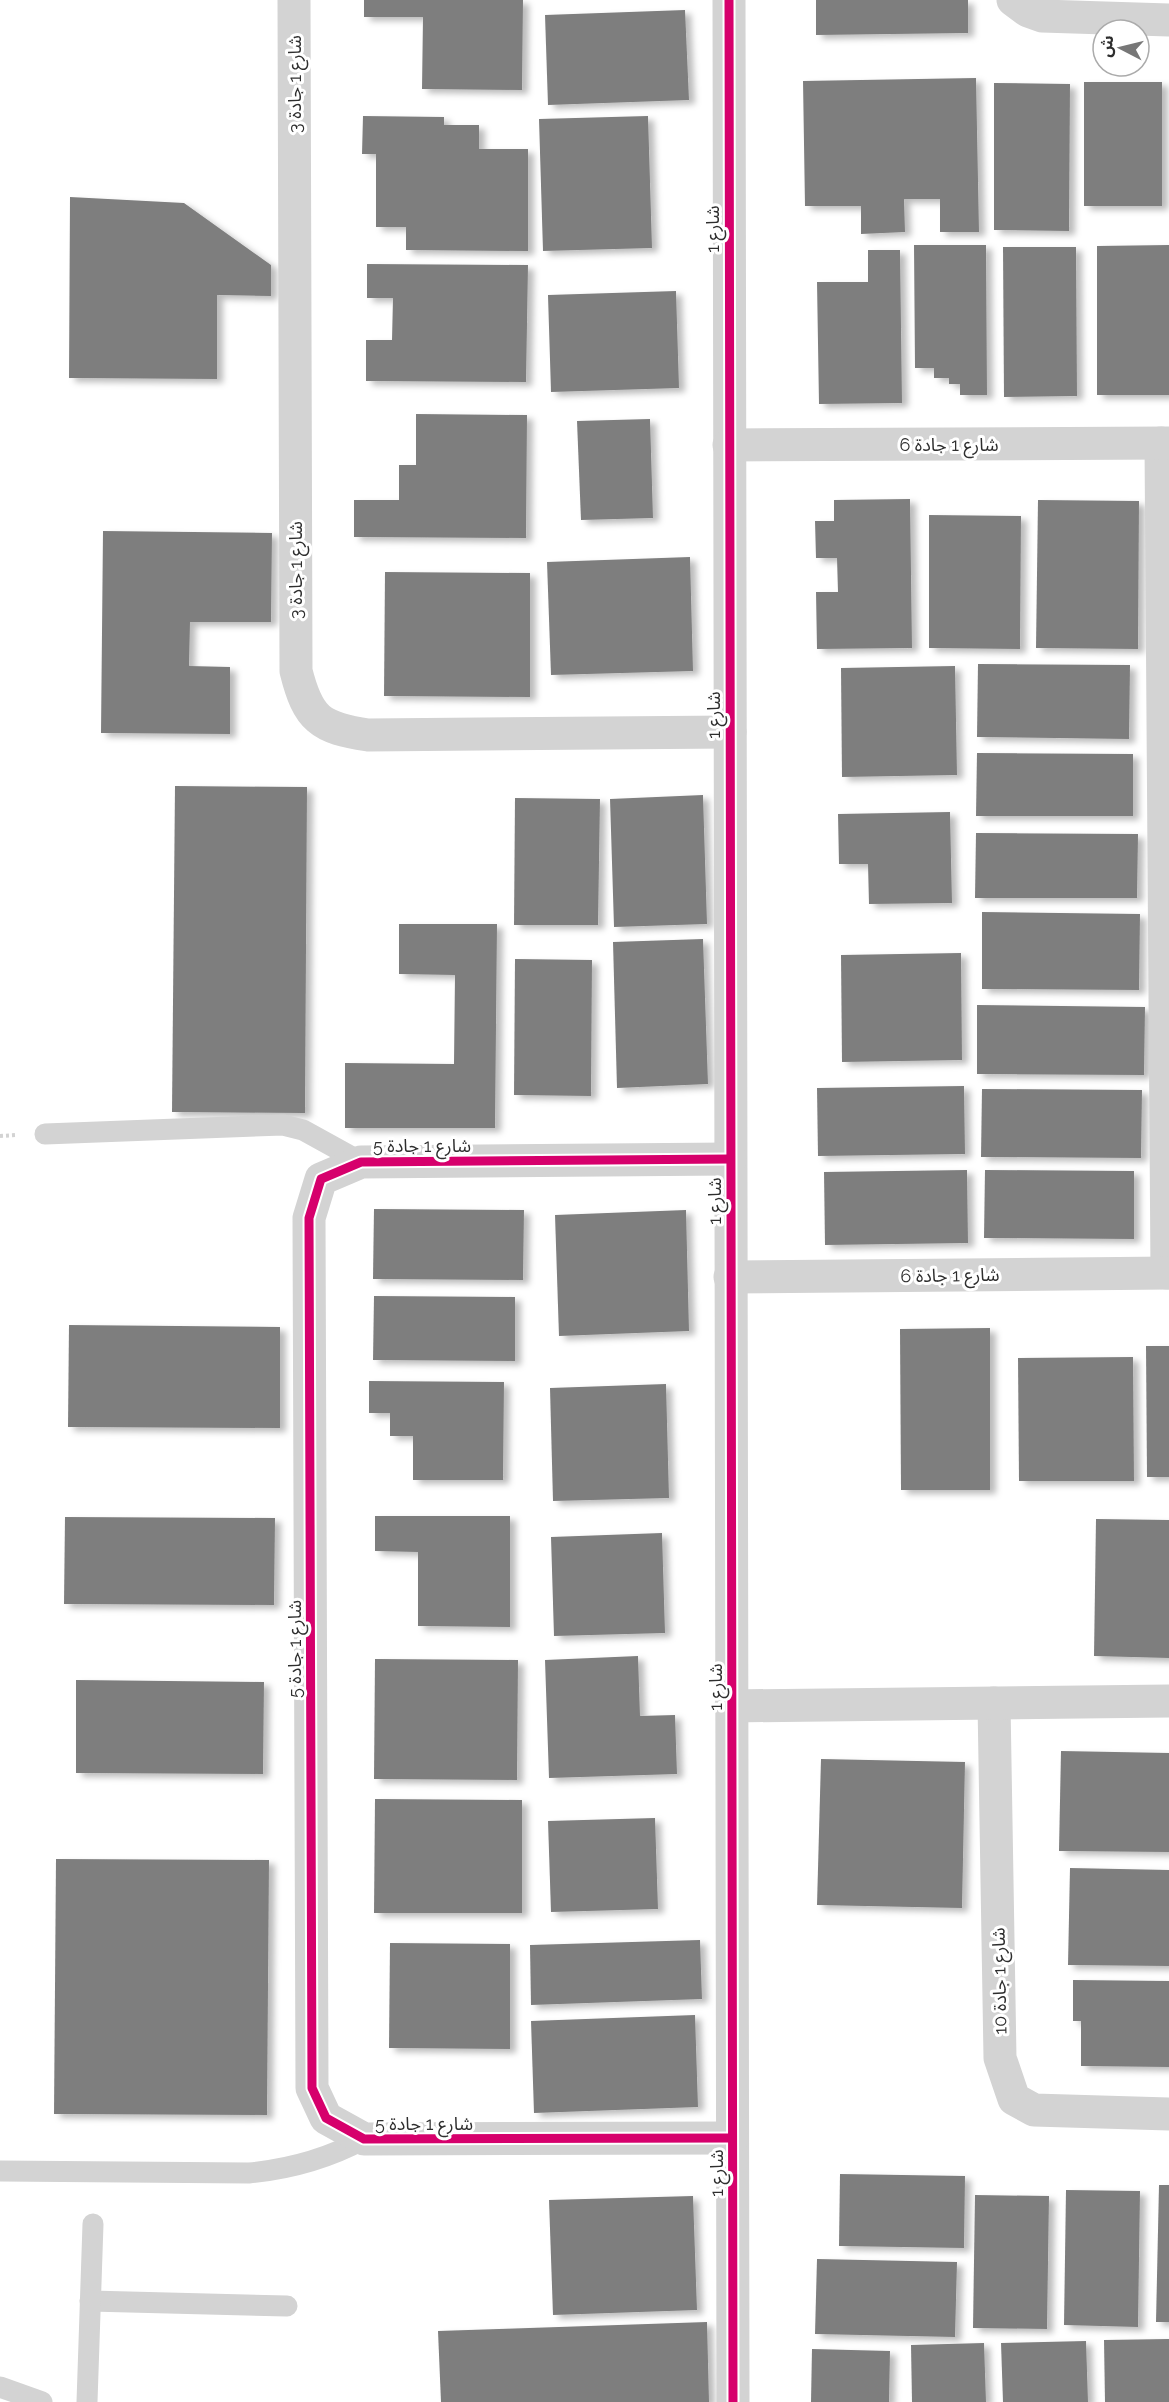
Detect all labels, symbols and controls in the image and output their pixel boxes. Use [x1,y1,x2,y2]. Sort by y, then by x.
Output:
north arrow [1091,18,1151,78]
text: ش [1096,34,1117,58]
street label: شارع 1 جادة 3 [284,35,309,133]
street label: شارع 1 [702,205,727,253]
street label: شارع 1 جادة 6 [899,434,999,459]
street label: شارع 1 جادة 3 [285,521,310,619]
street label: شارع 1 [703,691,728,739]
street label: شارع 1 جادة 5 [373,1135,471,1160]
street label: شارع 1 [704,1177,729,1225]
street label: شارع 1 جادة 6 [900,1264,1000,1290]
street label: شارع 1 جادة 5 [284,1600,309,1698]
street label: شارع 1 [705,1663,730,1711]
street label: شارع 1 جادة 10 [988,1927,1014,2035]
street label: شارع 1 جادة 5 [375,2113,473,2138]
street label: شارع 1 [706,2149,731,2197]

